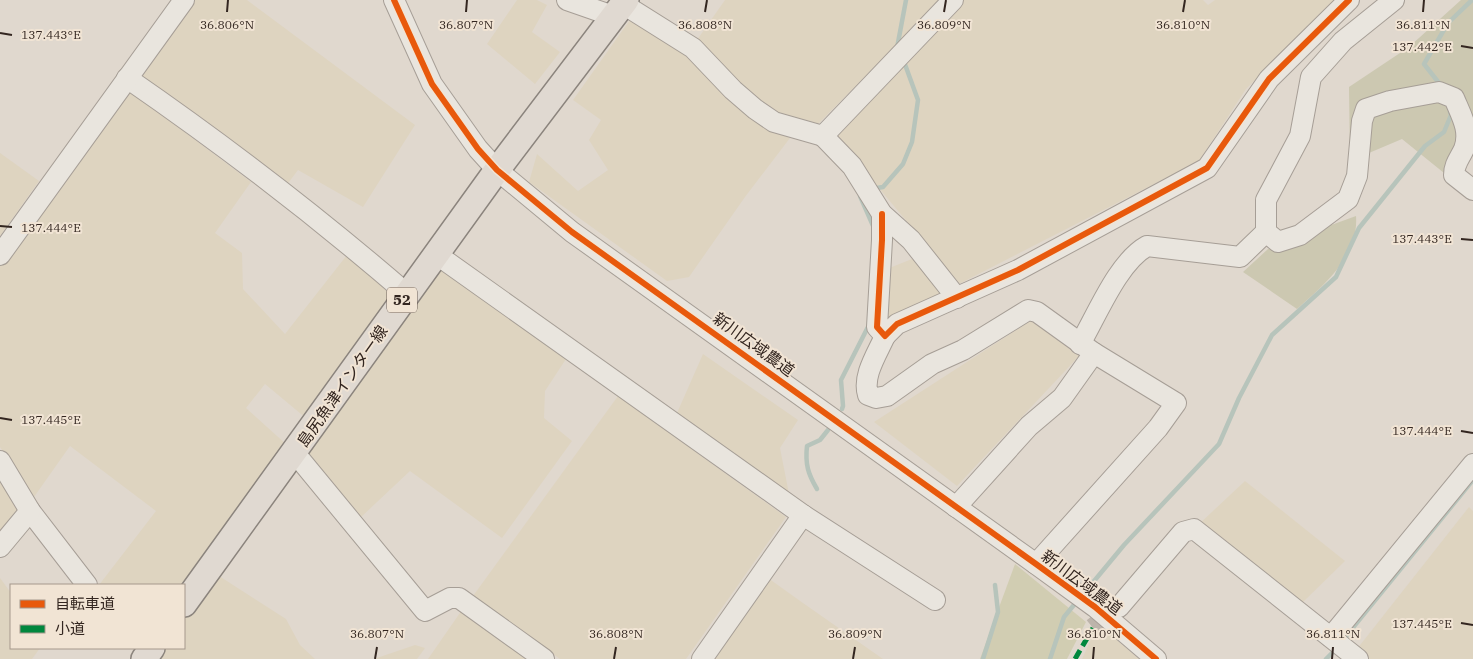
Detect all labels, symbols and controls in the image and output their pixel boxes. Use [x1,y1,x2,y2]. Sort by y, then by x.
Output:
text: 36.806°N [200,17,254,32]
text: 36.807°N [439,17,493,32]
text: 36.808°N [678,17,732,32]
text: 36.809°N [917,17,971,32]
text: 36.810°N [1156,17,1210,32]
text: 36.811°N [1396,17,1450,32]
text: 137.443°E [21,27,81,42]
text: 137.442°E [1392,39,1452,54]
text: 137.444°E [21,220,81,235]
text: 137.443°E [1392,231,1452,246]
road number: 52 [387,288,417,312]
street label: 新川広域農道 [709,308,799,380]
street label: 島尻魚津インター線 [293,321,391,451]
text: 137.445°E [21,412,81,427]
text: 137.444°E [1392,423,1452,438]
street label: 新川広域農道 [1038,545,1126,619]
legend [10,584,185,649]
text: 自転車道 [55,594,115,613]
text: 137.445°E [1392,616,1452,631]
text: 小道 [55,619,85,638]
text: 36.807°N [350,626,404,641]
text: 36.808°N [589,626,643,641]
text: 36.809°N [828,626,882,641]
text: 36.810°N [1067,626,1121,641]
text: 36.811°N [1306,626,1360,641]

